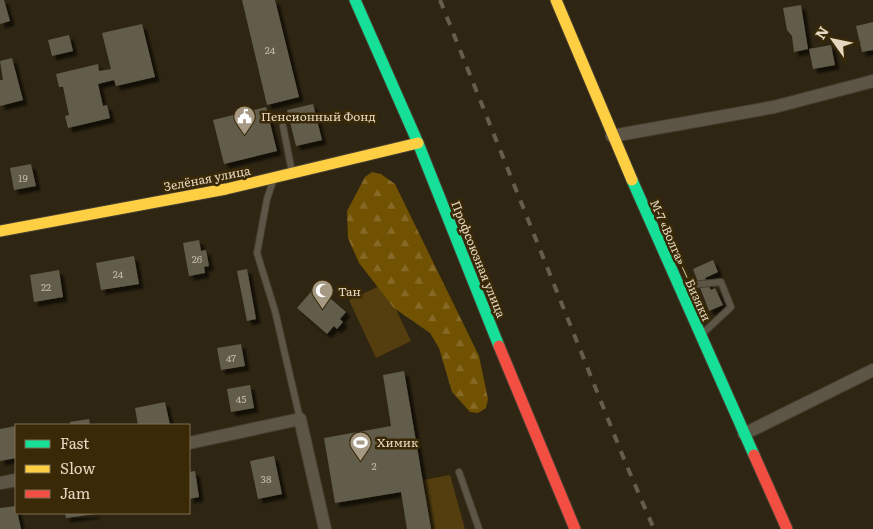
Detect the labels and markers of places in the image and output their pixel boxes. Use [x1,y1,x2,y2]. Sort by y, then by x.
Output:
public building icon: Пенсионный Фонд [233,104,257,135]
place label: Пенсионный Фонд [261,107,376,125]
mosque icon: Тан [310,279,334,310]
place label: Тан [338,282,361,300]
sports icon: Химик [349,430,373,461]
place label: Химик [377,433,418,451]

